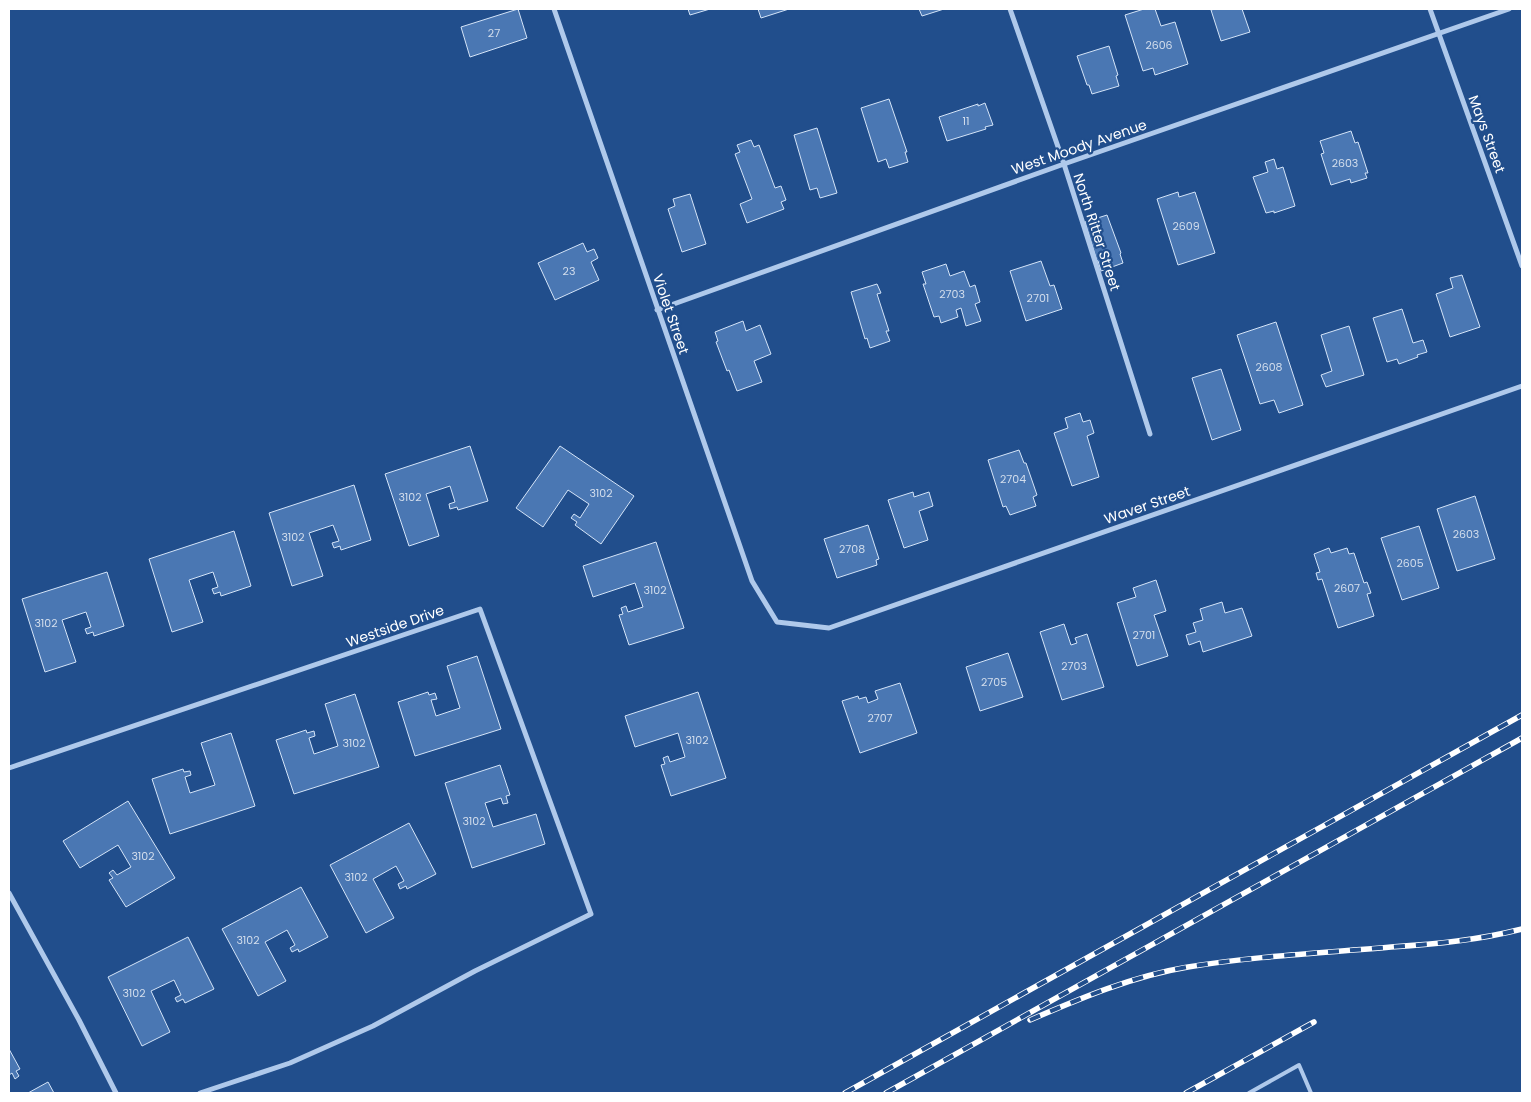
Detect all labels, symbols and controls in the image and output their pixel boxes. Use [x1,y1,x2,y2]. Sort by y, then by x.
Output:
house number: 27 [488,25,500,41]
house number: 2606 [1145,37,1173,53]
street label: Mays Street [1464,92,1510,176]
house number: 11 [962,113,970,129]
street label: West Moody Avenue [1009,114,1150,180]
house number: 2603 [1332,155,1358,171]
street label: North Ritter Street [1069,171,1125,293]
house number: 2609 [1172,218,1200,234]
house number: 23 [563,263,575,279]
street label: Violet Street [648,271,694,357]
house number: 2703 [939,286,965,302]
house number: 2701 [1027,290,1049,306]
house number: 2608 [1255,359,1283,375]
house number: 2704 [1000,471,1026,487]
street label: Waver Street [1101,481,1193,529]
house number: 3102 [589,485,613,501]
house number: 3102 [398,489,422,505]
house number: 2603 [1453,526,1479,542]
house number: 3102 [281,529,305,545]
house number: 2708 [839,541,865,557]
house number: 2605 [1396,555,1424,571]
house number: 2607 [1334,580,1360,596]
house number: 3102 [643,582,667,598]
street label: Westside Drive [343,600,447,652]
house number: 3102 [34,615,58,631]
house number: 2701 [1133,627,1155,643]
house number: 2703 [1061,658,1087,674]
house number: 2705 [981,674,1007,690]
house number: 2707 [867,710,893,726]
house number: 3102 [685,732,709,748]
house number: 3102 [342,735,366,751]
house number: 3102 [462,813,486,829]
house number: 3102 [131,848,155,864]
house number: 3102 [344,869,368,885]
house number: 3102 [236,932,260,948]
house number: 3102 [122,985,146,1001]

